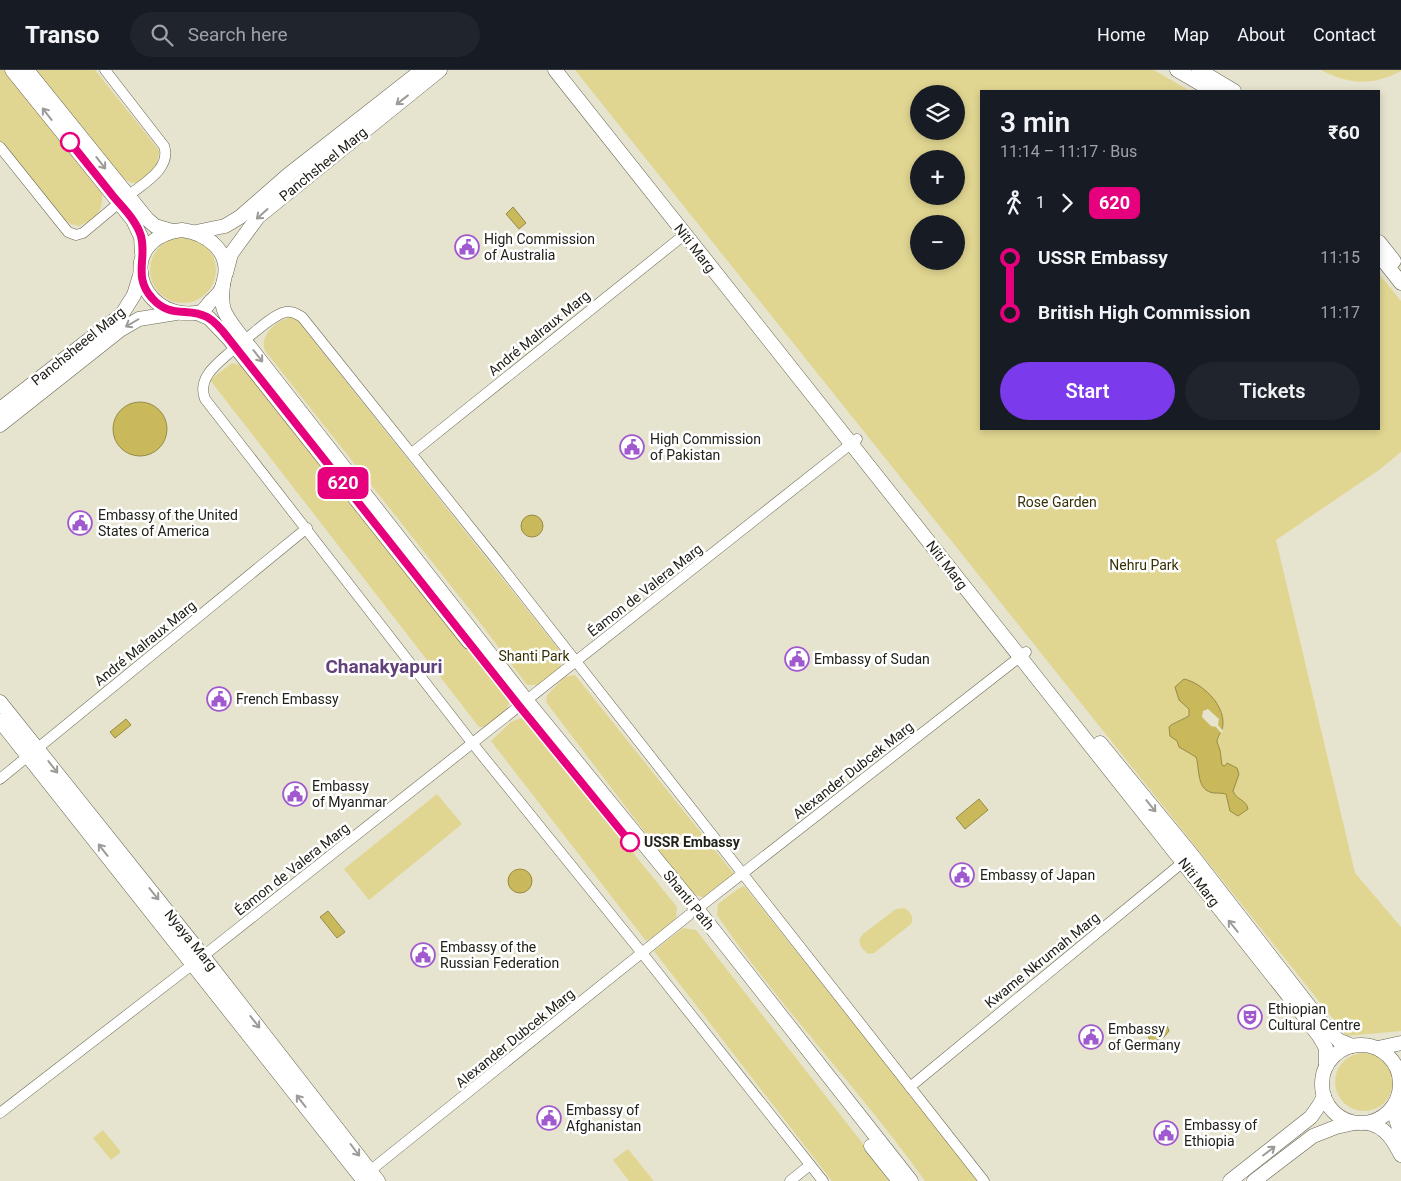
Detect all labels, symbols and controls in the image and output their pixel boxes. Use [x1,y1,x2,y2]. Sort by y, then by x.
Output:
search box [130,12,480,57]
text: Transo [25,21,100,49]
icon: search [148,21,176,49]
text: Search here [188,23,288,46]
text: Home [1097,24,1146,45]
text: Map [1174,24,1209,45]
text: About [1237,24,1285,45]
text: Contact [1313,24,1376,45]
map controls [910,85,965,270]
button: layers [910,85,965,140]
one-way arrow [396,95,409,106]
text: 3 min [1000,106,1070,139]
one-way arrow [42,108,53,121]
text: ₹60 [1328,121,1360,144]
street label: Panchsheel Marg [276,124,370,204]
unlabelled marker [60,132,80,152]
text: 11:14 – 11:17 · Bus [1000,142,1137,161]
button: + [910,150,965,205]
one-way arrow [95,156,106,169]
icon: walk [1000,189,1028,217]
icon: forward [1053,189,1081,217]
text: 620 [1099,192,1130,213]
text: 1 [1036,193,1045,212]
one-way arrow [256,208,269,219]
button: − [910,215,965,270]
street label: Niti Marg [671,221,719,275]
place label: High Commission of Australia [484,231,595,263]
public building icon: High Commission of Australia [454,234,480,260]
text: USSR Embassy [1038,246,1168,269]
text: 11:15 [1320,248,1360,267]
street label: André Malraux Marg [485,287,593,379]
text: British High Commission [1038,301,1250,324]
street label: Panchsheeel Marg [28,303,128,389]
text: 11:17 [1320,303,1360,322]
one-way arrow [125,319,139,329]
one-way arrow [252,350,263,363]
button: Start [1000,362,1175,420]
button: Tickets [1185,362,1360,420]
place label: High Commission of Pakistan [650,431,761,463]
public building icon: High Commission of Pakistan [619,434,645,460]
line badge: 620 [314,467,372,499]
text: 620 [328,472,358,493]
park label: Rose Garden [1017,494,1097,510]
place label: Embassy of the United States of America [98,507,238,539]
public building icon: Embassy of the United States of America [67,510,93,536]
street label: Niti Marg [923,538,971,592]
street label: Éamon de Valera Marg [584,540,705,640]
park label: Nehru Park [1109,557,1180,573]
street label: André Malraux Marg [91,597,199,689]
public building icon: Embassy of Sudan [784,646,810,672]
park label: Shanti Park [498,648,570,664]
place label: Embassy of Sudan [814,651,930,667]
district label: Chanakyapuri [325,655,443,678]
public building icon: French Embassy [206,686,232,712]
place label: French Embassy [236,691,339,707]
street label: Alexander Dubcek Marg [790,718,916,822]
one-way arrow [47,761,58,774]
place label: Embassy of Myanmar [312,778,387,810]
public building icon: Embassy of Myanmar [282,781,308,807]
one-way arrow [1146,799,1157,812]
street label: Éamon de Valera Marg [231,819,352,919]
marker: USSR Embassy [620,832,640,852]
place label: USSR Embassy [644,834,741,850]
one-way arrow [97,844,108,857]
street label: Niti Marg [1175,855,1223,909]
public building icon: Embassy of Japan [949,862,975,888]
street label: Shanti Path [660,867,718,933]
place label: Embassy of Japan [980,867,1095,883]
one-way arrow [148,888,159,901]
street label: Nyaya Marg [162,906,220,974]
street label: Kwame Nkrumah Marg [982,909,1102,1011]
one-way arrow [1228,920,1239,933]
place label: Embassy of the Russian Federation [440,939,559,971]
public building icon: Embassy of the Russian Federation [410,942,436,968]
street label: Alexander Dubcek Marg [452,985,578,1091]
place label: Ethiopian Cultural Centre [1268,1001,1360,1033]
theatre icon: Ethiopian Cultural Centre [1237,1004,1263,1030]
one-way arrow [249,1015,260,1028]
place label: Embassy of Germany [1108,1021,1181,1053]
public building icon: Embassy of Germany [1078,1024,1104,1050]
one-way arrow [295,1095,306,1108]
place label: Embassy of Afghanistan [566,1102,641,1134]
public building icon: Embassy of Afghanistan [536,1105,562,1131]
place label: Embassy of Ethiopia [1184,1117,1257,1149]
public building icon: Embassy of Ethiopia [1153,1120,1179,1146]
one-way arrow [349,1143,360,1156]
one-way arrow [1262,1146,1275,1157]

